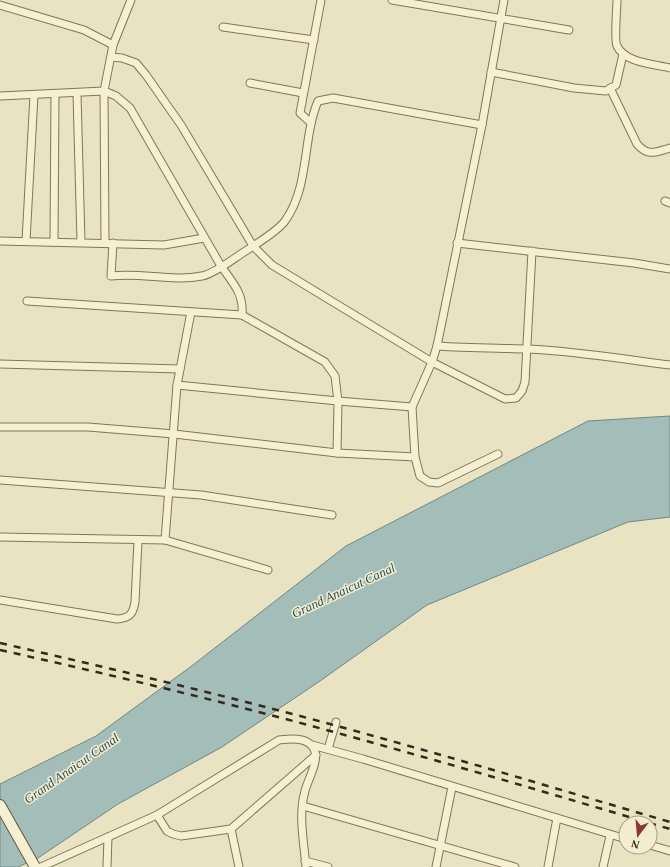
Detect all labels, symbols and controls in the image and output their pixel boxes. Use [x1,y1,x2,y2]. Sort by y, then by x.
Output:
water label: Grand Anaicut Canal [289,560,398,621]
water label: Grand Anaicut Canal [21,730,122,807]
north arrow [618,815,658,855]
text: N [630,838,641,851]

